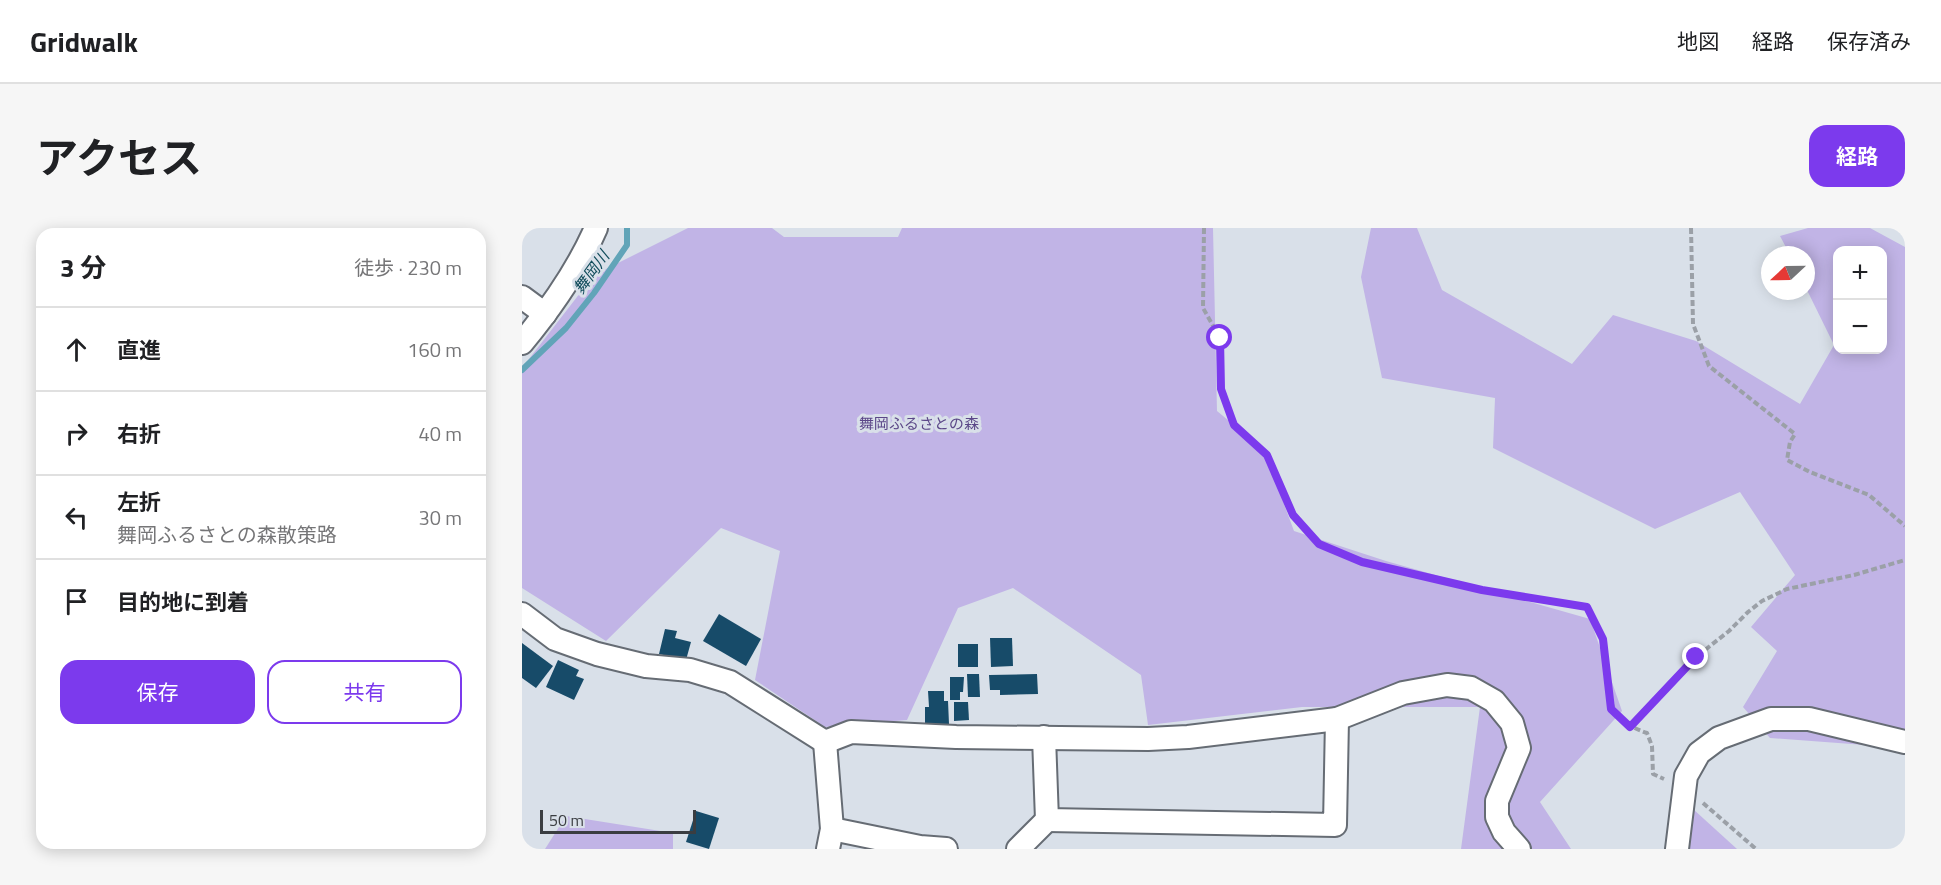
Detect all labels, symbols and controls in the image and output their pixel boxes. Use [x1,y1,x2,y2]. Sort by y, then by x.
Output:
text: Gridwalk [30,20,138,63]
text: 地図 [1677,25,1719,57]
text: 経路 [1752,25,1794,57]
text: 保存済み [1827,25,1911,57]
text: アクセス [36,125,202,189]
button: 経路 [1809,125,1905,187]
water label: 舞岡川 [567,244,616,298]
north arrow [1761,246,1815,300]
map controls [1833,246,1887,354]
button: + [1833,246,1887,300]
text: 3 分 [60,248,106,287]
text: 徒歩 · 230 m [354,252,462,283]
button: − [1833,300,1887,354]
route start [1206,324,1232,350]
icon: ahead [60,333,93,366]
text: 直進 [117,333,161,367]
text: 160 m [407,334,462,365]
park label: 舞岡ふるさとの森 [859,412,979,435]
icon: right [60,417,93,450]
text: 右折 [117,417,161,451]
text: 40 m [418,418,462,449]
text: 左折 [117,485,161,519]
icon: left [60,501,93,534]
text: 30 m [418,502,462,533]
text: 舞岡ふるさとの森散策路 [117,519,337,550]
icon: arrive [60,585,93,618]
text: 目的地に到着 [117,585,249,619]
route end [1682,643,1708,669]
button: 保存 [60,660,255,724]
button: 共有 [267,660,462,724]
scale bar [540,807,696,834]
text: 50 m [549,808,584,832]

